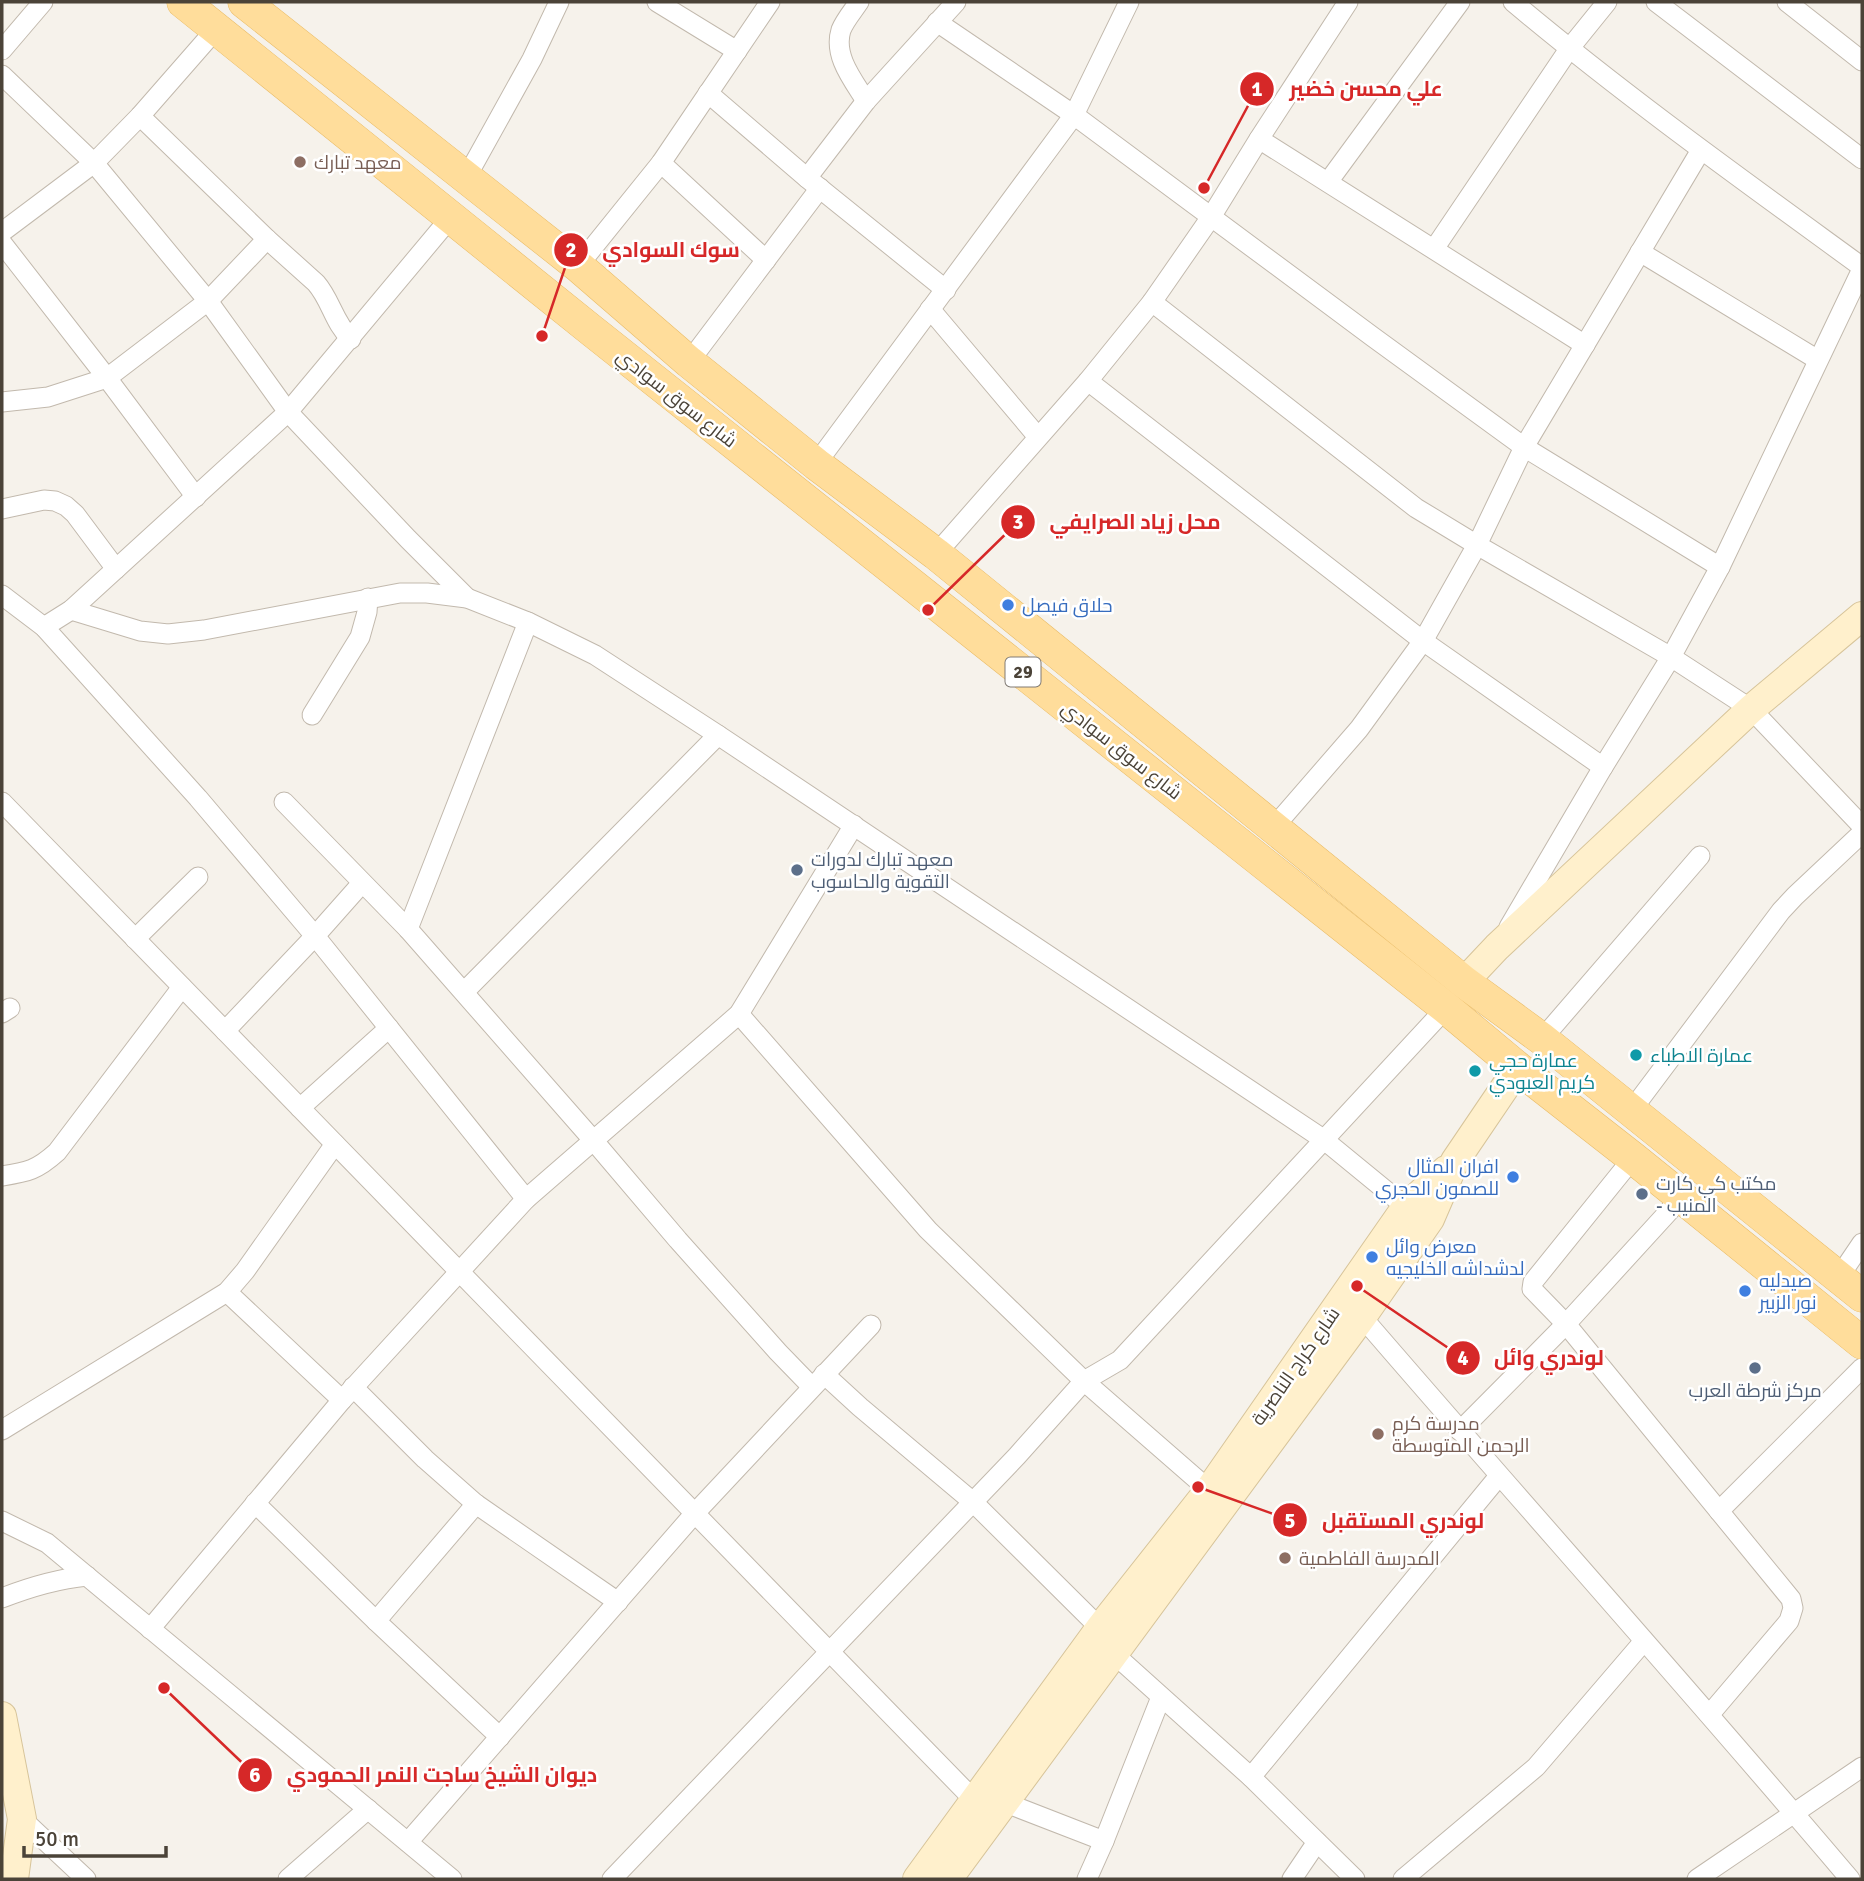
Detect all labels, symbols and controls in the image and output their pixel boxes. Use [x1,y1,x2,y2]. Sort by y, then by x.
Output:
callout: علي محسن خضير [1240,68,1456,110]
text: 1 [1251,76,1263,102]
text: علي محسن خضير [1288,76,1443,106]
place label: معهد تبارك [314,151,401,175]
marker: معهد تبارك [292,154,308,170]
callout: سوك السوادي [553,229,754,271]
text: 2 [565,237,577,263]
text: سوك السوادي [602,237,740,267]
street label: شارع سوق سوادي [610,344,741,455]
callout: محل زياد الصرايفي [1000,501,1234,543]
text: 3 [1012,509,1024,535]
text: محل زياد الصرايفي [1049,509,1221,539]
place label: حلاق فيصل [1022,594,1112,618]
marker: حلاق فيصل [1000,597,1016,613]
road number: 29 [1006,658,1040,686]
street label: شارع سوق سوادي [1055,696,1186,807]
place label: معهد تبارك لدورات التقوية والحاسوب [811,848,953,894]
marker: معهد تبارك لدورات التقوية والحاسوب [789,862,805,878]
place label: عمارة الاطباء [1650,1044,1753,1068]
marker: عمارة الاطباء [1628,1047,1644,1063]
place label: عمارة حجي كريم العبودي [1489,1049,1595,1097]
marker: عمارة حجي كريم العبودي [1467,1063,1483,1079]
place label: افران المثال للصمون الحجري [1375,1155,1499,1203]
marker: افران المثال للصمون الحجري [1505,1169,1521,1185]
place label: مكتب كي كارت - المنيب [1656,1172,1776,1218]
marker: مكتب كي كارت - المنيب [1634,1186,1650,1202]
place label: معرض وائل لدشداشه الخليجيه [1386,1235,1525,1281]
marker: معرض وائل لدشداشه الخليجيه [1364,1249,1380,1265]
place label: صيدليه نور الزبير [1758,1269,1817,1315]
marker: صيدليه نور الزبير [1737,1283,1753,1299]
street label: شارع كراج الناصرية [1246,1303,1346,1431]
callout: لوندري وائل [1445,1337,1618,1379]
text: 4 [1457,1345,1469,1371]
text: لوندري وائل [1494,1345,1604,1375]
marker: مركز شرطة العرب [1747,1360,1763,1376]
place label: مركز شرطة العرب [1688,1379,1822,1403]
place label: مدرسة كرم الرحمن المتوسطة [1392,1412,1530,1458]
marker: مدرسة كرم الرحمن المتوسطة [1370,1426,1386,1442]
callout: لوندري المستقبل [1273,1499,1498,1541]
text: 5 [1284,1508,1296,1534]
text: لوندري المستقبل [1322,1508,1484,1538]
place label: المدرسة الفاطمية [1299,1547,1440,1571]
marker: المدرسة الفاطمية [1277,1550,1293,1566]
callout: ديوان الشيخ ساجت النمر الحمودي [237,1754,611,1796]
text: 6 [249,1762,261,1788]
text: ديوان الشيخ ساجت النمر الحمودي [287,1762,597,1792]
scale bar [24,1814,166,1858]
text: 50 m [35,1826,79,1852]

